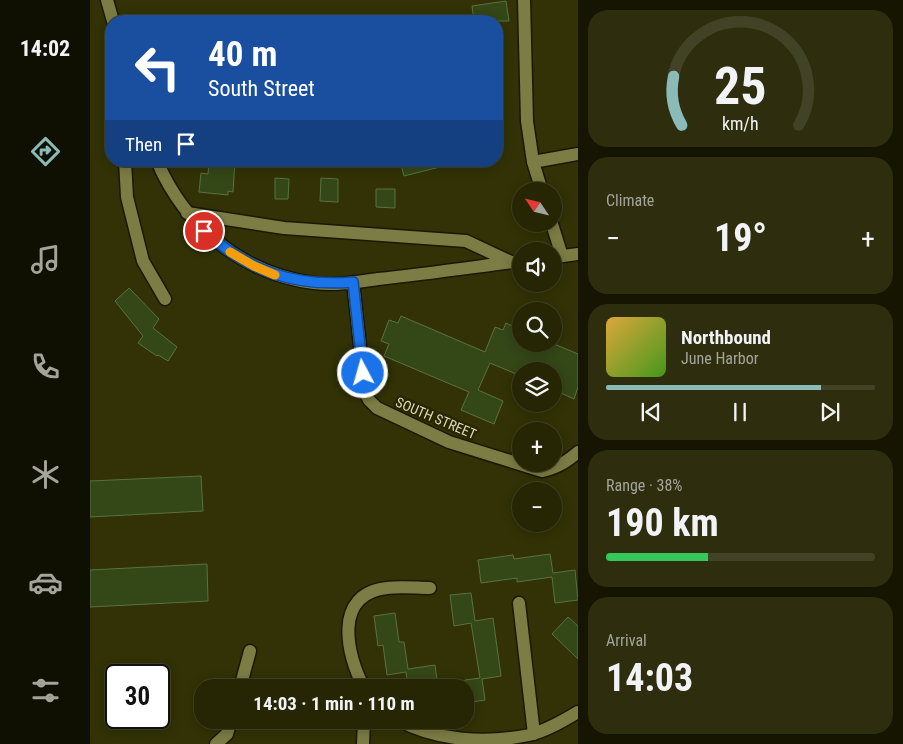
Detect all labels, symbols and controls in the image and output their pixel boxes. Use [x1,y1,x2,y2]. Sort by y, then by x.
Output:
text: 40 m [208,34,277,75]
icon: left [125,35,190,100]
text: 14:02 [20,36,70,61]
text: 25 [714,56,767,117]
text: South Street [208,76,315,101]
text: km/h [722,113,759,134]
icon: arrive [172,130,200,158]
text: Then [125,133,162,156]
icon: directions [28,134,63,169]
north arrow [512,182,562,232]
map controls [512,182,562,532]
text: Climate [606,191,654,210]
pin [183,210,225,252]
text: 19° [714,216,767,260]
icon: arrive [190,217,218,245]
text: − [606,222,620,255]
text: + [861,222,875,255]
icon: music [28,242,63,277]
button: sound [512,242,562,292]
button: search [512,302,562,352]
text: Northbound [681,326,771,349]
position arrow [336,346,388,398]
icon: phone [28,349,63,384]
text: June Harbor [681,349,759,368]
button: layers [512,362,562,412]
street label: SOUTH STREET [393,394,479,442]
icon: previous [637,398,665,426]
icon: pause [726,398,754,426]
icon: next [816,398,844,426]
button: + [512,422,562,472]
icon: climate [28,457,63,492]
text: Range · 38% [606,476,682,495]
button: − [512,482,562,532]
text: 190 km [606,501,719,545]
icon: car [28,565,63,600]
text: Arrival [606,631,647,650]
text: 14:03 [606,656,693,700]
speed limit sign: 30 [105,664,170,729]
icon: filters [28,673,63,708]
text: 14:03 · 1 min · 110 m [253,692,415,715]

